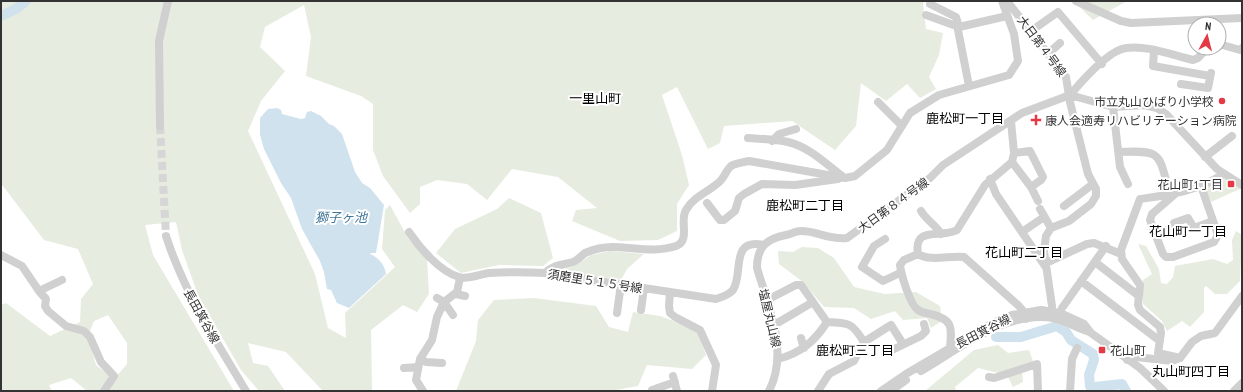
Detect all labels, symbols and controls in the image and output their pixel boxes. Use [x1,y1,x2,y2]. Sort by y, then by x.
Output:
street label: 大日第４号線 [1014,13,1070,79]
north arrow [1187,16,1227,56]
text: N [1204,19,1212,33]
district label: 一里山町 [569,90,621,107]
place label: 市立丸山ひばり小学校 [1094,94,1214,109]
marker: 市立丸山ひばり小学校 [1217,96,1227,106]
district label: 鹿松町一丁目 [926,110,1004,127]
place label: 康人会適寿リハビリテーション病院 [1045,113,1237,128]
marker: 康人会適寿リハビリテーション病院 [1030,114,1042,126]
street label: 大日第８４号線 [855,174,931,236]
place label: 花山町1丁目 [1158,177,1223,192]
marker: 花山町1丁目 [1226,179,1236,189]
district label: 鹿松町二丁目 [766,197,844,214]
water label: 獅子ヶ池 [315,209,369,226]
district label: 花山町一丁目 [1149,223,1227,240]
district label: 花山町二丁目 [985,244,1063,261]
street label: 須磨里５１５号線 [546,266,644,296]
street label: 長田箕谷線 [181,286,223,346]
street label: 塩屋丸山線 [756,287,784,349]
street label: 長田箕谷線 [953,311,1013,351]
district label: 鹿松町三丁目 [816,342,894,359]
place label: 花山町 [1110,343,1146,358]
marker: 花山町 [1097,345,1107,355]
district label: 丸山町四丁目 [1152,363,1230,380]

